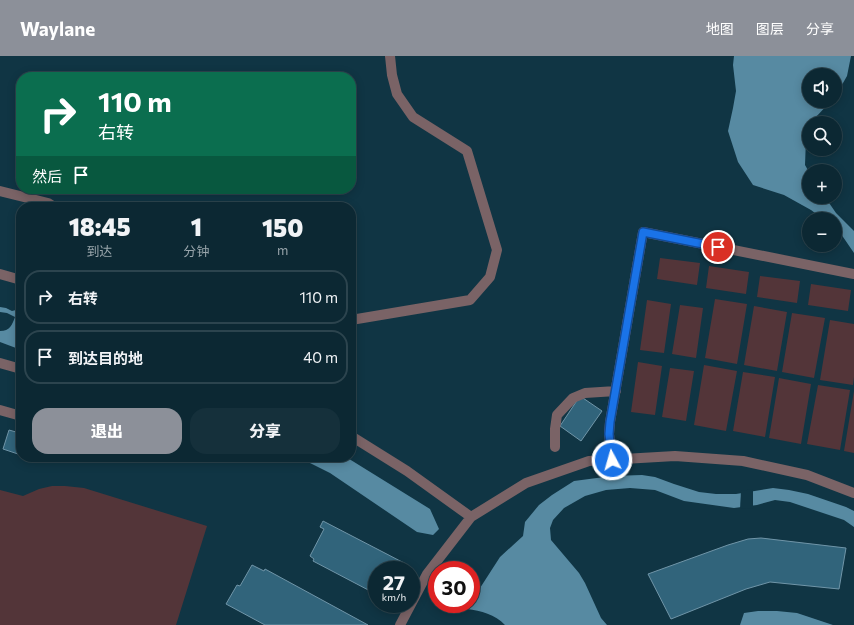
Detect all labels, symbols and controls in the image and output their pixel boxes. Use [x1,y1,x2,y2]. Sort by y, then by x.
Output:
text: Waylane [20,17,95,40]
text: 地图 [706,20,734,37]
text: 图层 [756,20,784,37]
text: 分享 [806,20,834,37]
map controls [802,68,842,252]
button: sound [802,68,842,108]
text: 110 m [98,84,172,118]
icon: right [32,88,84,140]
button: search [802,116,842,156]
text: 右转 [98,121,134,143]
icon: arrive [70,164,92,186]
button: + [802,164,842,204]
text: 然后 [32,167,62,185]
text: 18:45 [69,212,131,241]
text: 1 [191,212,202,241]
button: − [802,212,842,252]
text: 150 [262,213,303,242]
pin [701,230,735,264]
icon: arrive [707,236,729,258]
text: m [277,242,288,258]
text: 到达 [87,243,113,259]
text: 分钟 [183,243,209,259]
icon: right [34,286,56,308]
text: 110 m [299,288,338,306]
text: 右转 [68,289,98,307]
icon: arrive [34,346,56,368]
text: 40 m [303,348,338,366]
text: 到达目的地 [68,349,143,367]
button: 退出 [32,408,182,454]
button: 分享 [190,408,340,454]
position arrow [591,439,633,481]
speed limit sign: 30 [428,561,480,613]
text: 27 [383,570,405,594]
text: km/h [382,591,406,603]

